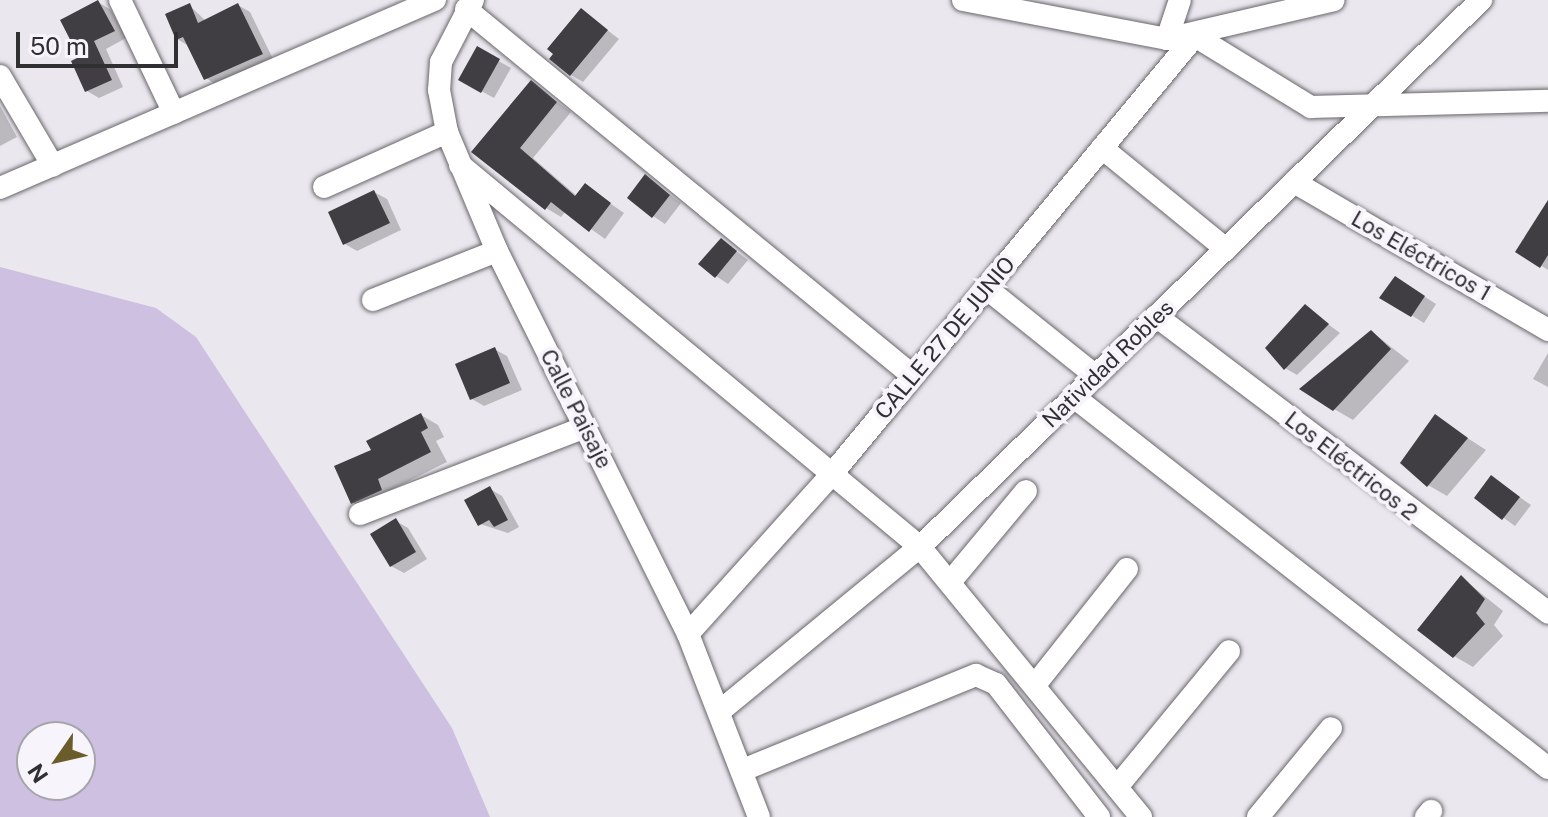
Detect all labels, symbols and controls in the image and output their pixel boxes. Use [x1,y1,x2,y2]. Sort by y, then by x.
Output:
scale bar [20,16,182,66]
text: 50 m [30,32,87,60]
street label: Los Eléctricos 1 [1347,205,1495,307]
street label: CALLE 27 DE JUNIO [869,251,1021,425]
street label: Natividad Robles [1037,295,1179,433]
street label: Calle Paisaje [535,345,617,473]
street label: Los Eléctricos 2 [1279,406,1423,526]
north arrow [16,721,96,801]
text: N [22,759,53,788]

